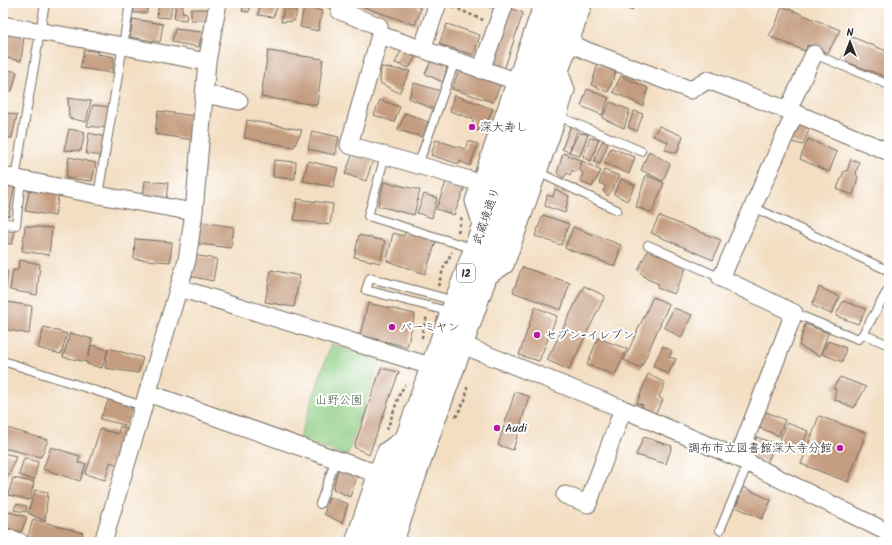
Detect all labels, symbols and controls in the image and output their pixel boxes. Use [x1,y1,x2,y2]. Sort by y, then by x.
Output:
north arrow [830,22,870,62]
text: N [847,24,854,42]
place label: 深大寿し [480,118,528,137]
marker: 深大寿し [467,122,477,132]
street label: 武蔵境通り [468,185,505,248]
road number: 12 [457,264,475,282]
place label: バーミヤン [400,318,460,337]
marker: バーミヤン [387,322,397,332]
place label: セブン-イレブン [545,326,635,345]
marker: セブン-イレブン [532,330,542,340]
park label: 山野公園 [315,391,363,410]
place label: Audi [505,419,528,438]
marker: Audi [492,423,502,433]
place label: 調布市立図書館深大寺分館 [688,439,832,458]
marker: 調布市立図書館深大寺分館 [835,443,845,453]

